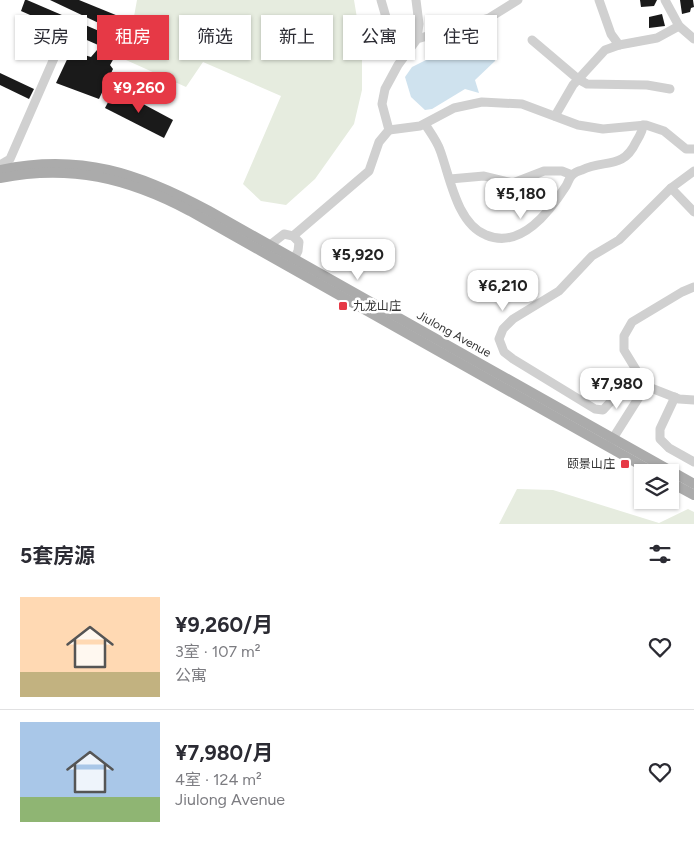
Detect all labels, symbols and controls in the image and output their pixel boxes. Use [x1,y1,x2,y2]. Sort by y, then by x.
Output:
chip: 买房 [15,15,87,60]
chip: 租房 [97,15,169,60]
chip: 筛选 [179,15,251,60]
chip: 新上 [261,15,333,60]
chip: 公寓 [343,15,415,60]
chip: 住宅 [425,15,497,60]
pin: ¥9,260 [98,72,180,114]
text: ¥9,260 [113,78,165,97]
pin: ¥5,180 [480,178,562,220]
text: ¥5,180 [496,184,546,203]
pin: ¥5,920 [317,238,399,281]
text: ¥5,920 [332,245,384,264]
pin: ¥6,210 [462,270,544,312]
text: ¥6,210 [478,276,528,295]
place label: 九龙山庄 [353,299,401,313]
marker: 九龙山庄 [337,300,349,312]
street label: Jiulong Avenue [415,308,494,360]
pin: ¥7,980 [576,368,658,410]
text: ¥7,980 [591,374,643,393]
place label: 颐景山庄 [567,457,615,471]
marker: 颐景山庄 [619,458,631,470]
map controls [634,464,679,509]
button: layers [634,464,679,509]
icon: filters [646,540,674,568]
text: 5套房源 [20,543,95,568]
text: ¥9,260/月 [175,612,273,637]
icon: home [60,617,120,677]
icon: heart [646,633,674,661]
text: 3室 · 107 m² [175,642,260,661]
text: 公寓 [175,666,207,685]
text: ¥7,980/月 [175,740,273,765]
icon: home [60,742,120,802]
icon: heart [646,758,674,786]
text: 4室 · 124 m² [175,770,262,789]
text: Jiulong Avenue [175,790,285,809]

